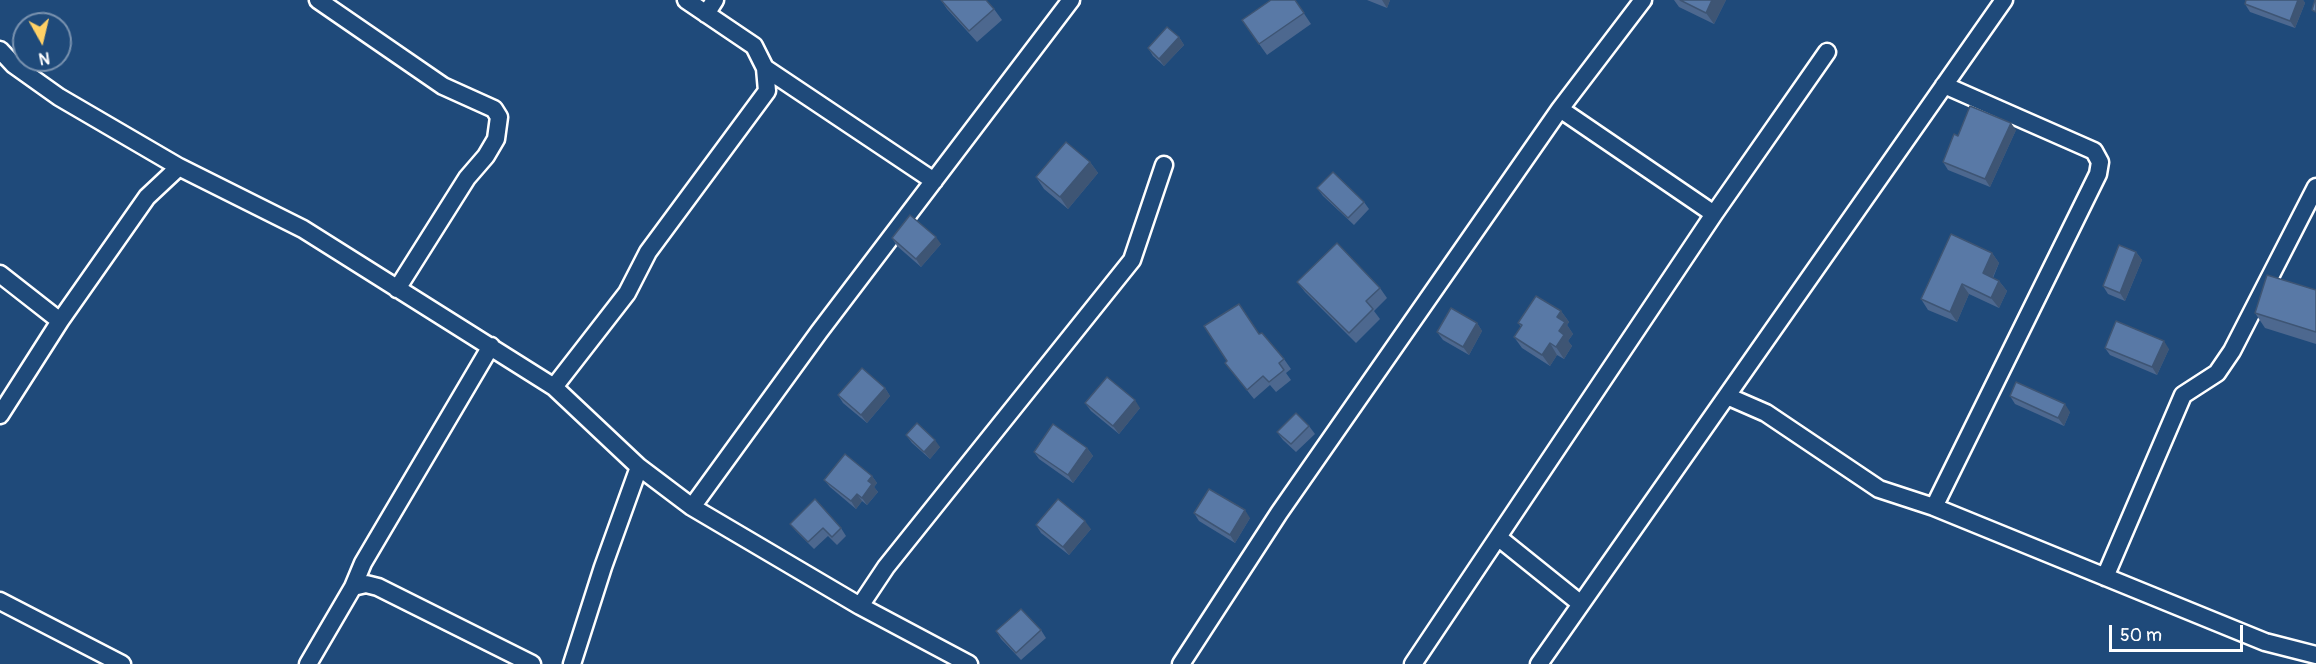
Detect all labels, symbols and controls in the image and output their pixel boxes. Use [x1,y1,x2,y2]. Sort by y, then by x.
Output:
north arrow [12,12,72,72]
text: N [37,47,51,68]
scale bar [2112,613,2246,651]
text: 50 m [2120,624,2162,647]

